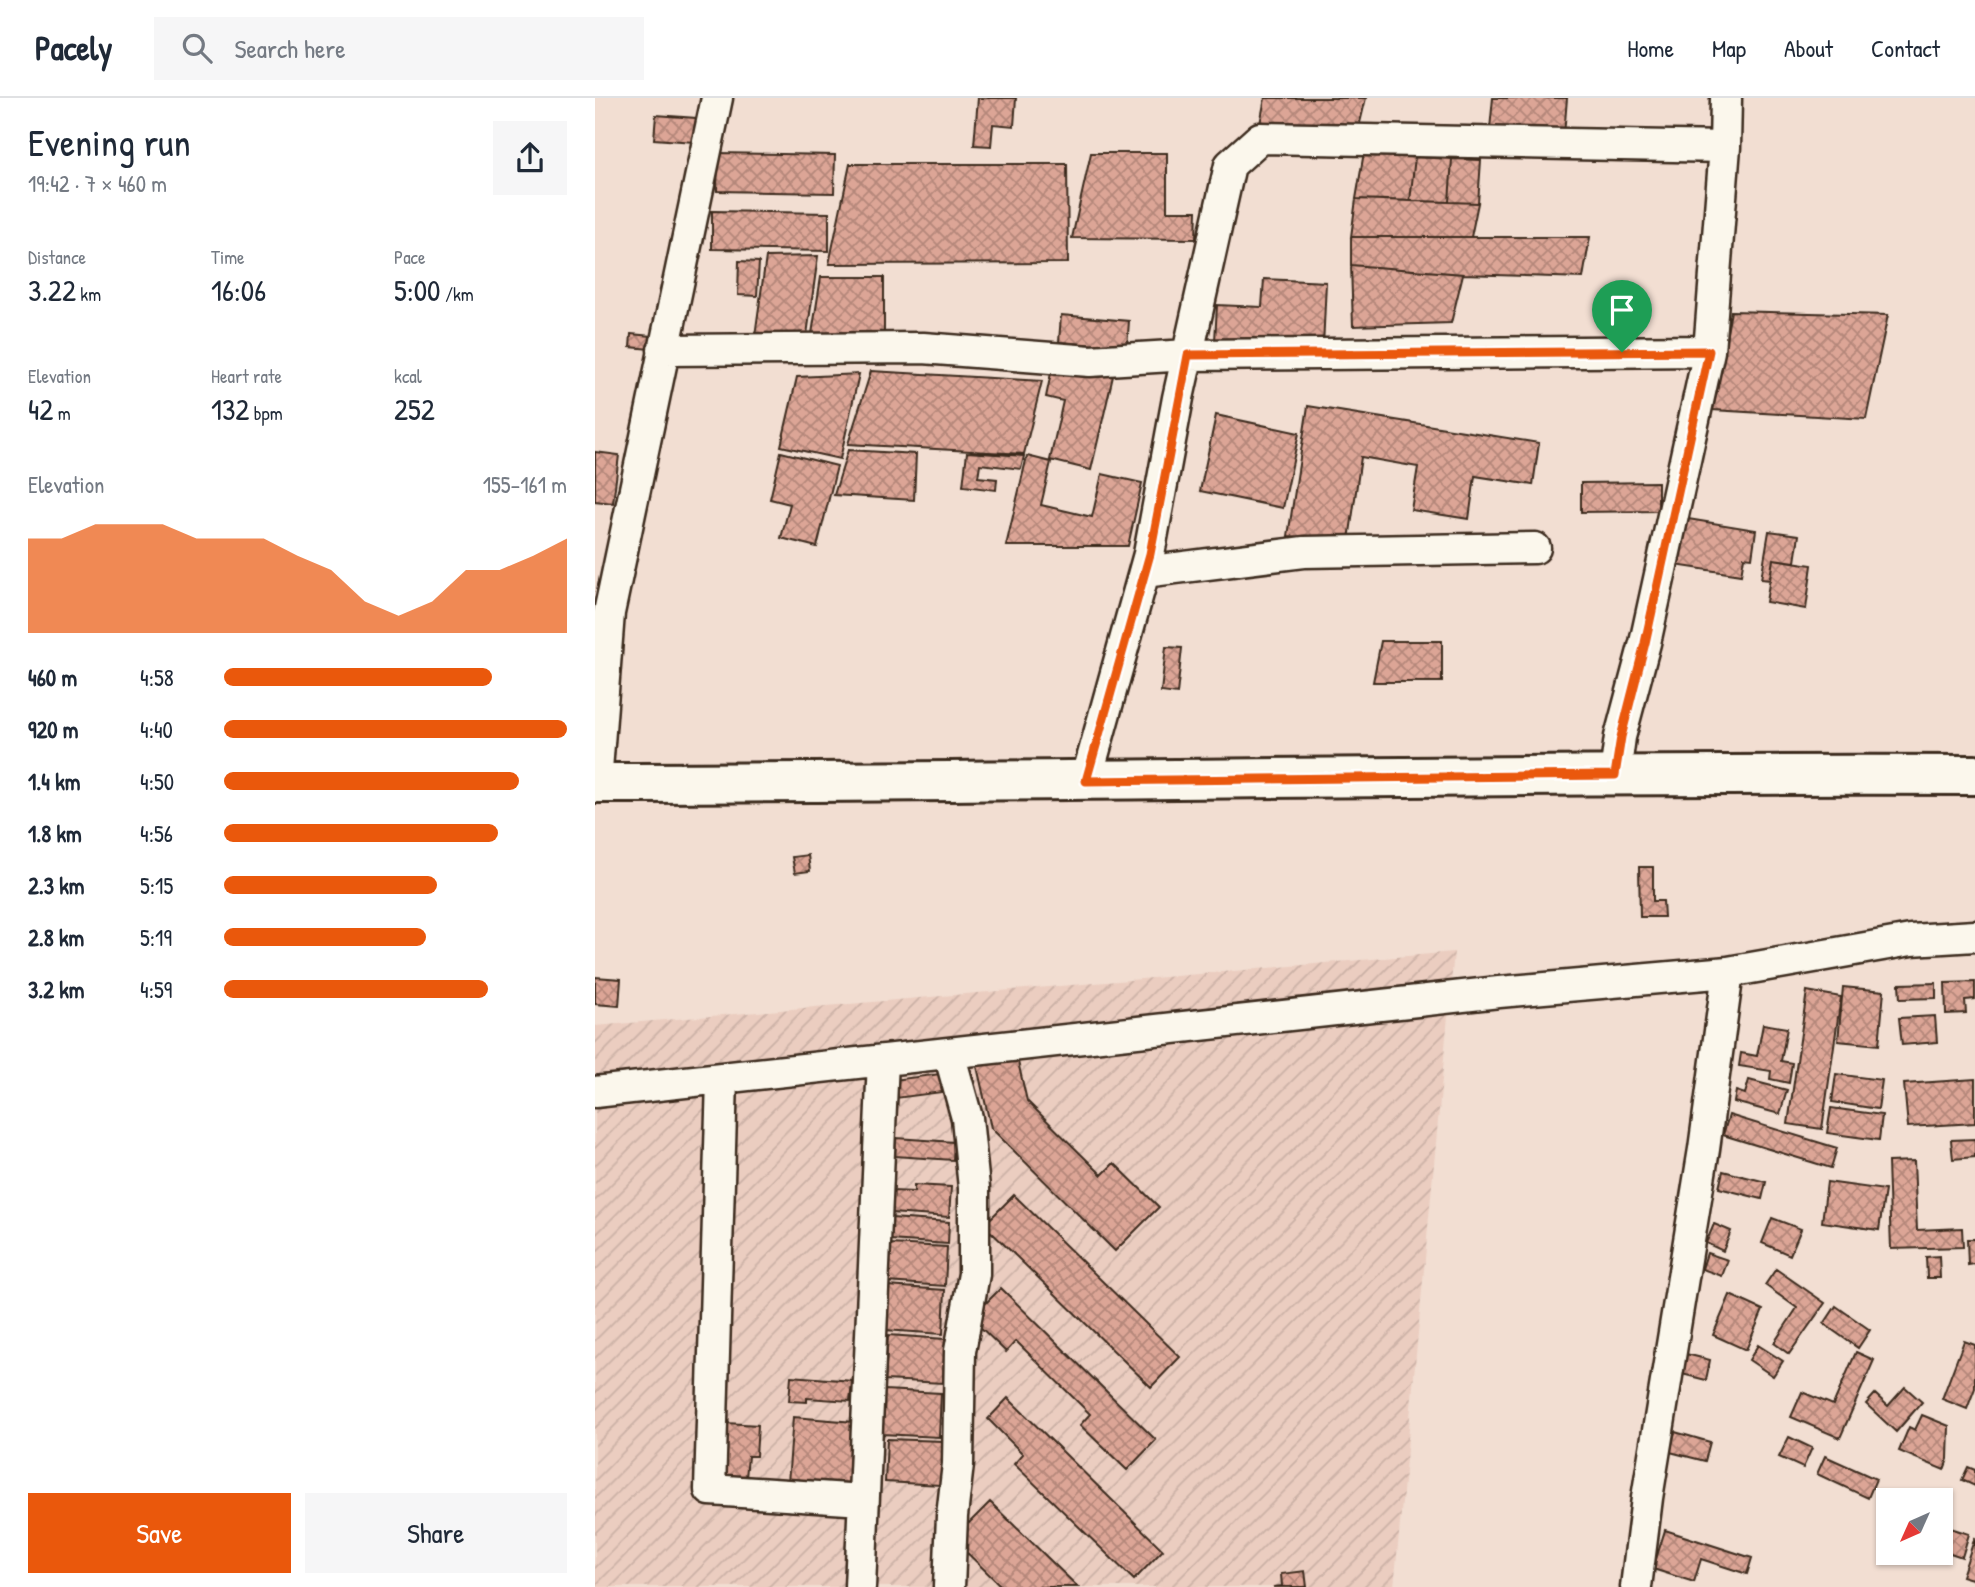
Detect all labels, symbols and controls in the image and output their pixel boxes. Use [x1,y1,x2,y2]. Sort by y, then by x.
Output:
search box [154,17,644,80]
text: Pacely [35,26,112,70]
icon: search [178,29,216,67]
text: Search here [234,31,346,66]
text: Home [1627,32,1674,64]
text: Map [1712,32,1746,64]
text: About [1784,32,1833,64]
text: Contact [1871,32,1940,64]
text: Evening run [28,116,191,168]
button: share [493,121,567,195]
text: 19:42 · 7 × 460 m [28,168,167,199]
text: Distance [28,244,86,270]
text: Time [211,244,245,270]
text: Pace [394,244,426,270]
text: 3.22 [28,270,76,310]
text: 16:06 [211,270,266,310]
text: 5:00 [394,270,441,310]
pin [1592,280,1652,352]
text: km [76,281,101,307]
text: /km [441,281,474,307]
icon: arrive [1603,291,1641,329]
text: Elevation [28,363,91,389]
text: Heart rate [211,363,282,389]
text: kcal [394,363,422,389]
text: 42 [28,389,53,429]
text: 132 [211,389,249,429]
text: 252 [394,389,435,429]
text: m [53,400,71,426]
text: bpm [249,400,283,426]
text: Elevation [28,469,104,500]
text: 155–161 m [483,469,567,500]
text: 460 m [28,662,77,693]
text: 4:58 [140,662,174,693]
text: 920 m [28,714,78,745]
text: 4:40 [140,714,173,745]
text: 1.4 km [28,766,80,797]
text: 4:50 [140,766,174,797]
text: 1.8 km [28,818,82,849]
text: 4:56 [140,818,173,849]
text: 2.3 km [28,870,84,901]
text: 5:15 [140,870,173,901]
text: 2.8 km [28,922,84,953]
text: 5:19 [140,922,172,953]
text: 3.2 km [28,974,84,1005]
text: 4:59 [140,974,172,1005]
north arrow [1876,1488,1953,1564]
map controls [1876,1488,1953,1565]
button: Save [28,1493,291,1573]
button: Share [305,1493,567,1573]

